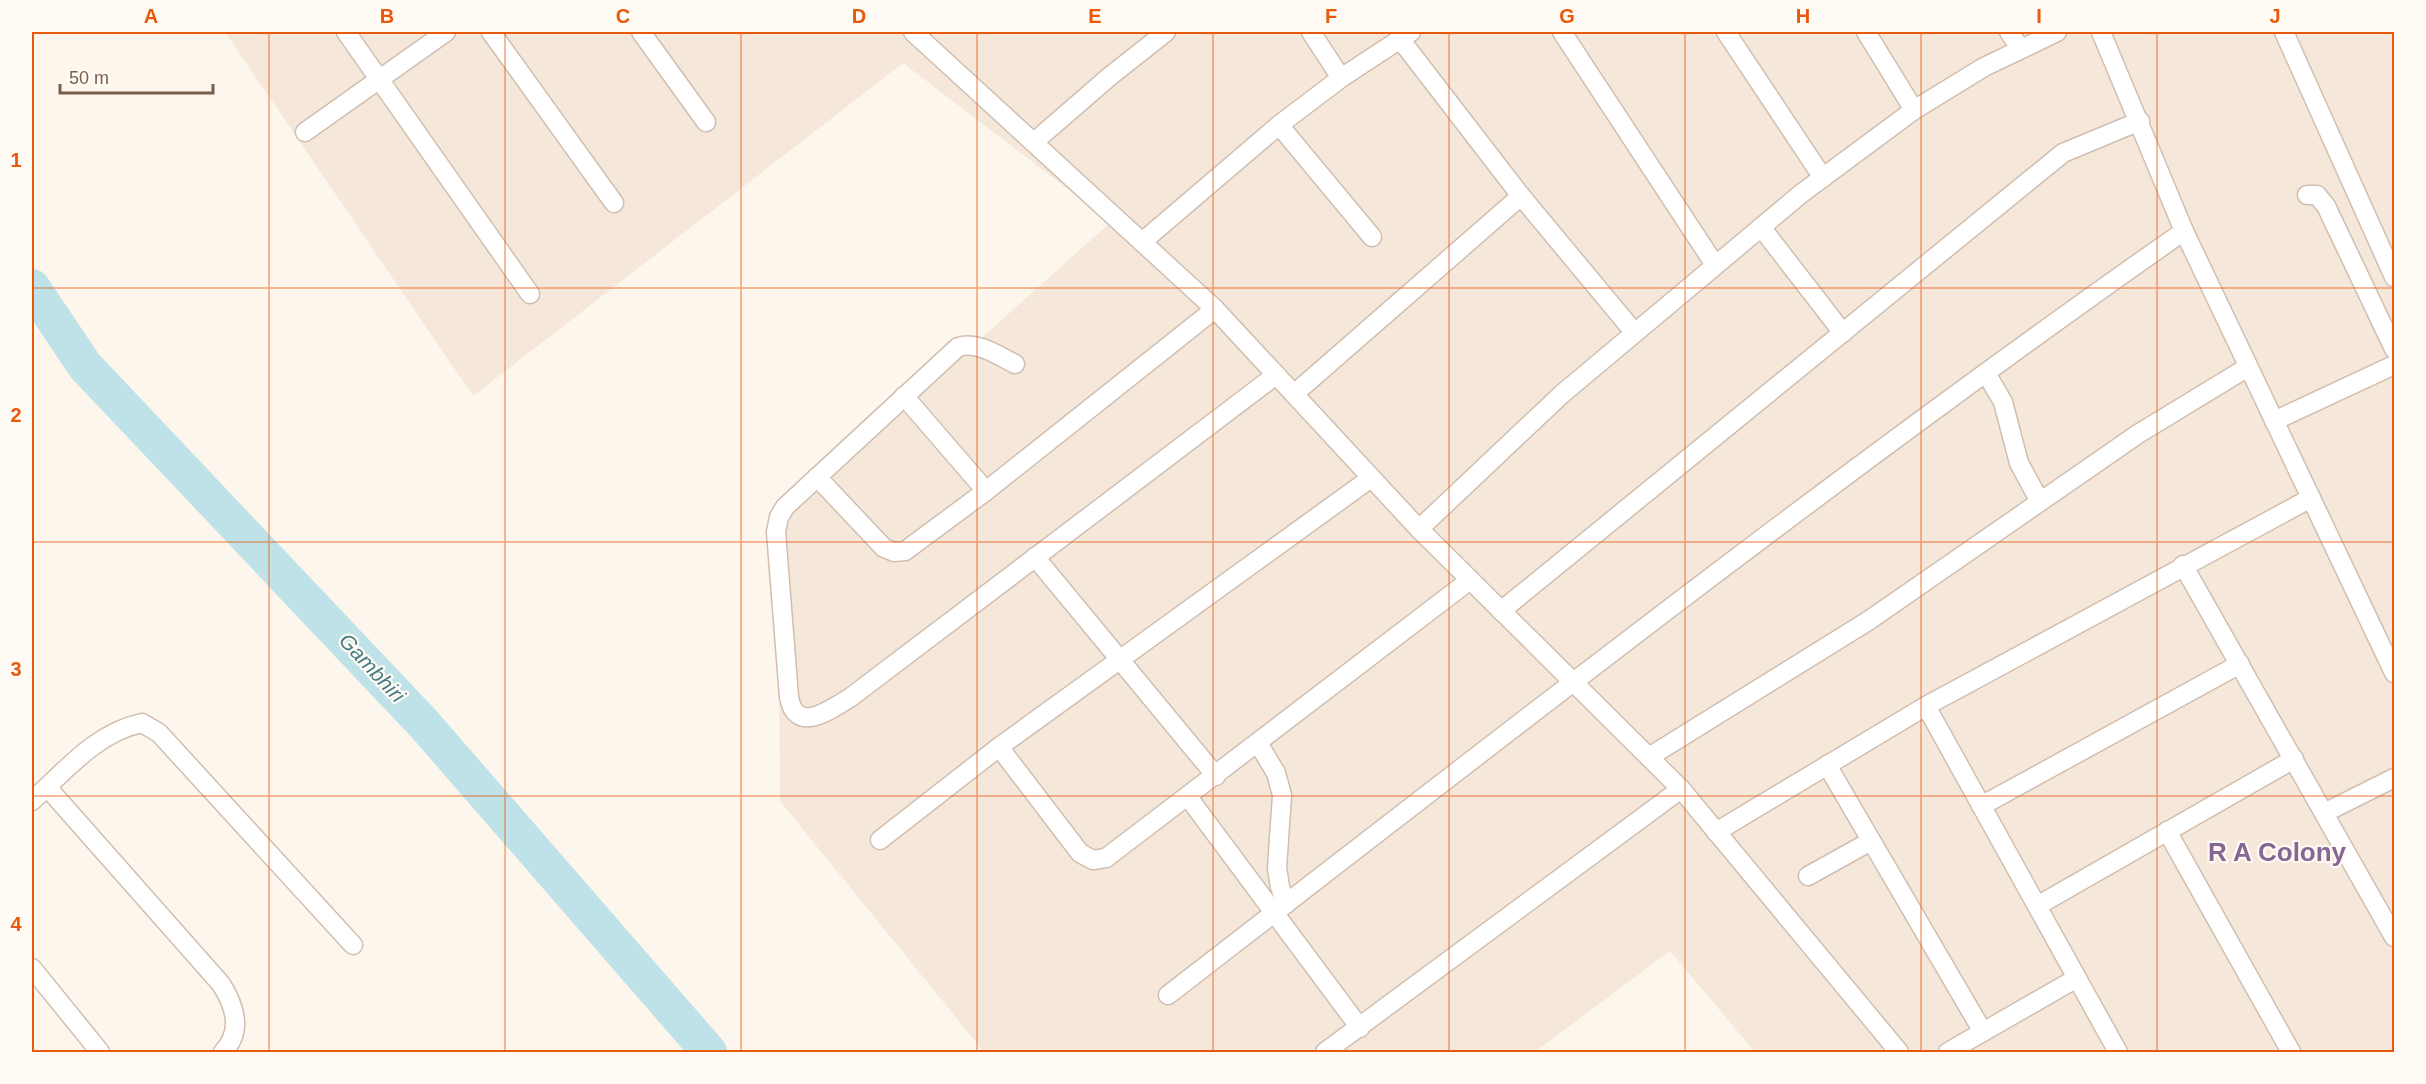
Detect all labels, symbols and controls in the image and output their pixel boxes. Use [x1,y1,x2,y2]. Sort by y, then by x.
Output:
text: A [144,5,158,27]
text: B [380,5,394,27]
text: C [616,5,630,27]
text: D [852,5,866,27]
text: E [1088,5,1102,27]
text: F [1325,5,1337,27]
text: G [1559,5,1575,27]
text: H [1796,5,1810,27]
text: I [2036,5,2042,27]
text: J [2269,5,2281,27]
scale bar [60,57,213,95]
text: 50 m [69,68,109,88]
text: 1 [10,149,22,171]
text: 2 [10,404,22,426]
water label: Gambhiri [335,629,411,708]
text: 3 [10,658,22,680]
district label: R A Colony [2208,837,2347,867]
text: 4 [10,913,22,935]

